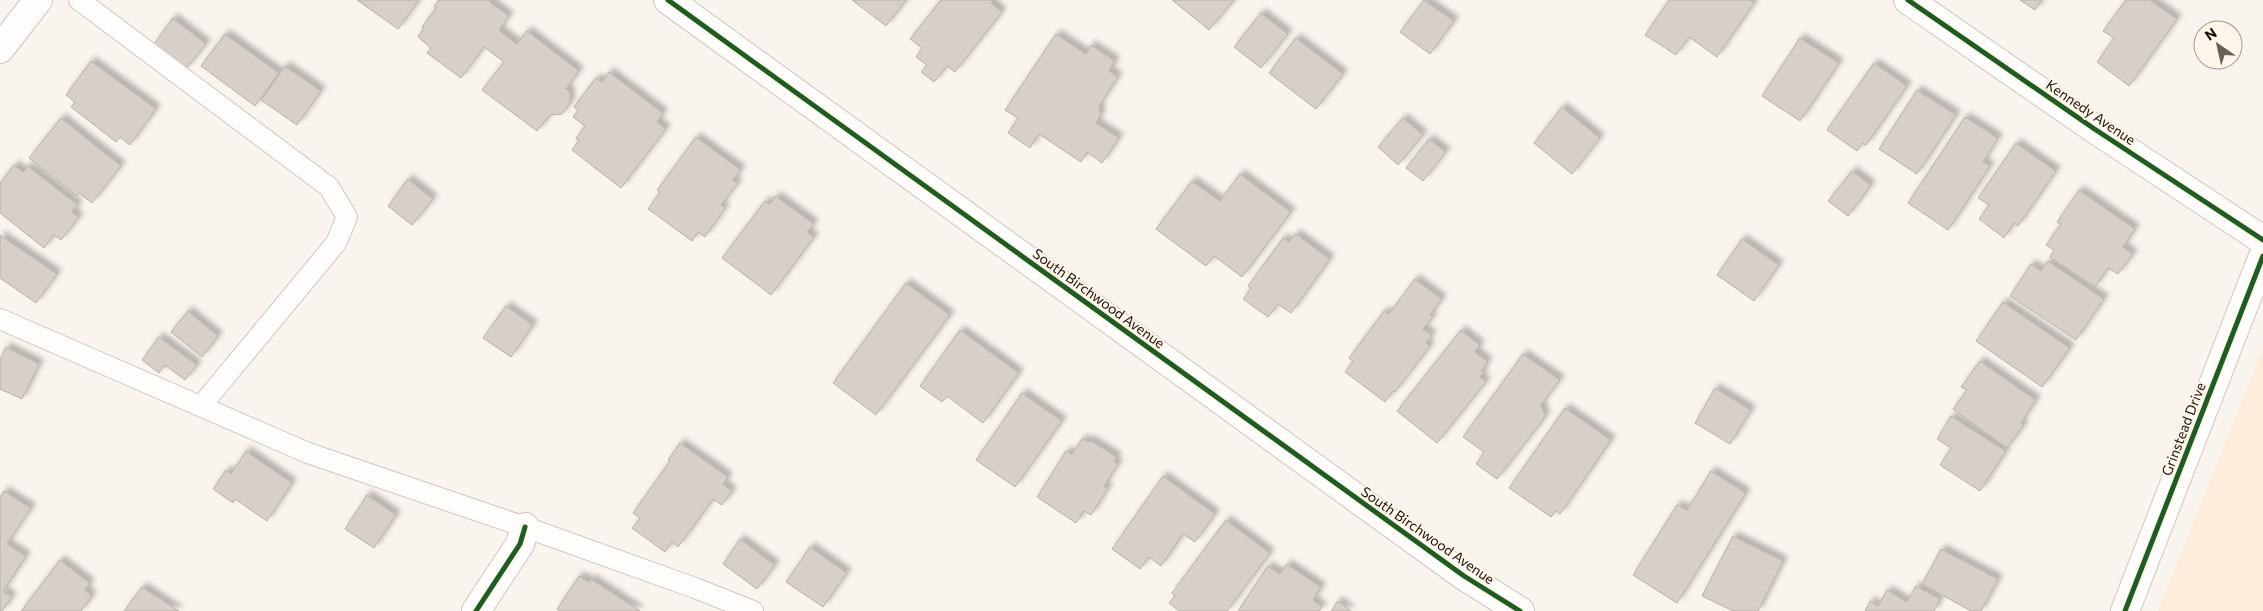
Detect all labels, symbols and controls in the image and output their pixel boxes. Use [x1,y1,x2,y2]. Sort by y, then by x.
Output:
north arrow [2193,20,2243,70]
text: N [2201,24,2220,44]
street label: Kennedy Avenue [2043,76,2139,148]
street label: South Birchwood Avenue [1030,244,1168,352]
street label: Grinstead Drive [2157,380,2209,478]
street label: South Birchwood Avenue [1358,483,1498,587]

